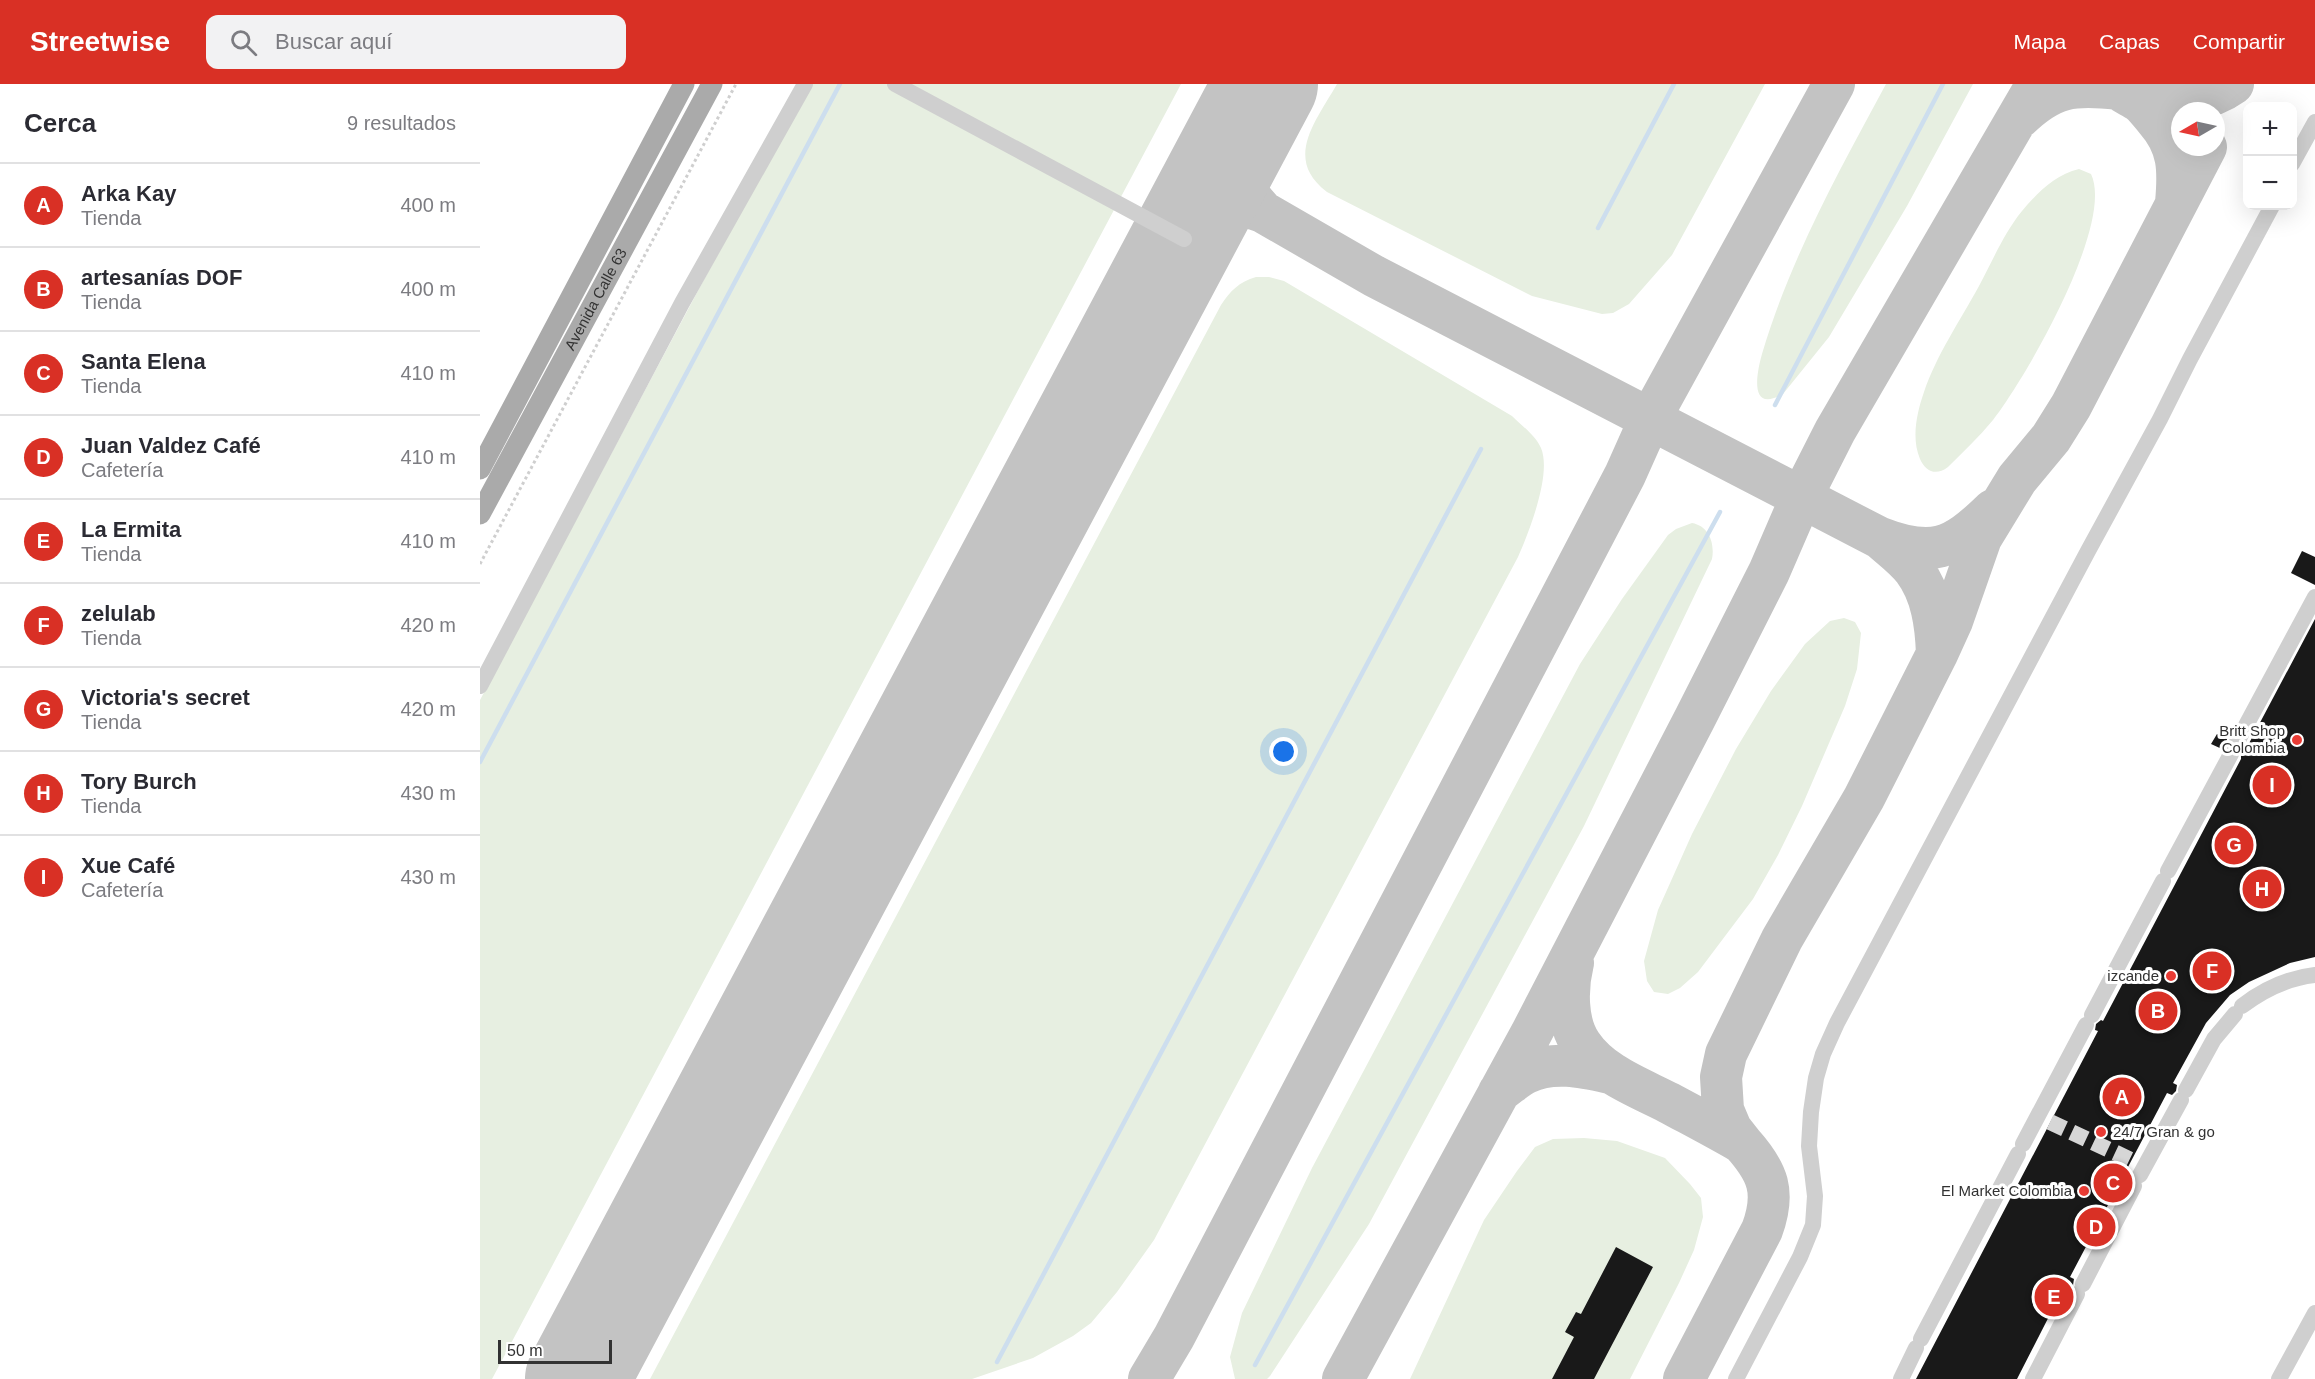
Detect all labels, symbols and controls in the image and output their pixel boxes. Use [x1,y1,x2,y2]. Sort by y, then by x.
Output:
search box [206,15,626,69]
text: Streetwise [30,26,170,57]
icon: search [227,26,260,59]
text: Buscar aquí [275,29,392,54]
text: Mapa [2014,30,2066,53]
text: Capas [2099,30,2160,53]
text: Compartir [2193,30,2285,53]
north arrow [2171,102,2225,156]
map controls [2243,102,2297,210]
button: + [2243,102,2297,156]
text: Cerca [24,108,96,138]
text: 9 resultados [347,112,456,134]
button: − [2243,156,2297,210]
text: Arka Kay [81,181,176,206]
text: A [36,194,51,216]
text: 400 m [400,194,456,216]
text: Tienda [81,207,141,229]
street label: Avenida Calle 63 [561,245,630,353]
text: artesanías DOF [81,265,242,290]
text: B [36,278,51,300]
text: 400 m [400,278,456,300]
text: Tienda [81,291,141,313]
text: Santa Elena [81,349,206,374]
text: C [36,362,51,384]
text: 410 m [400,362,456,384]
text: Tienda [81,375,141,397]
text: Juan Valdez Café [81,433,261,458]
text: D [36,446,51,468]
text: 410 m [400,446,456,468]
text: Cafetería [81,459,163,481]
text: La Ermita [81,517,181,542]
text: E [37,530,50,552]
text: 410 m [400,530,456,552]
text: Tienda [81,543,141,565]
text: zelulab [81,601,156,626]
text: F [37,614,50,636]
text: 420 m [400,614,456,636]
text: Tienda [81,627,141,649]
text: Victoria's secret [81,685,250,710]
text: G [36,698,51,720]
text: 420 m [400,698,456,720]
text: Tienda [81,711,141,733]
place label: Britt Shop Colombia [2219,722,2286,756]
marker: Britt Shop Colombia [2290,733,2304,747]
your location [1269,737,1298,766]
pin: I [2252,762,2292,808]
text: Tory Burch [81,769,197,794]
text: H [36,782,51,804]
text: 430 m [400,782,456,804]
text: Tienda [81,795,141,817]
pin: G [2214,822,2254,867]
text: Xue Café [81,853,175,878]
text: I [41,866,46,888]
text: 430 m [400,866,456,888]
pin: H [2242,866,2282,912]
text: Cafetería [81,879,163,901]
pin: F [2192,948,2232,994]
place label: izcande [2107,967,2159,984]
marker: izcande [2164,969,2178,983]
pin: B [2138,988,2178,1034]
pin: A [2102,1074,2142,1120]
place label: 24/7 Gran & go [2113,1123,2215,1140]
marker: 24/7 Gran & go [2094,1125,2108,1139]
pin: C [2094,1160,2132,1206]
place label: El Market Colombia [1941,1182,2073,1199]
marker: El Market Colombia [2077,1184,2091,1198]
pin: D [2076,1204,2116,1250]
pin: E [2034,1274,2074,1320]
scale bar [498,1337,612,1364]
text: 50 m [507,1342,543,1359]

